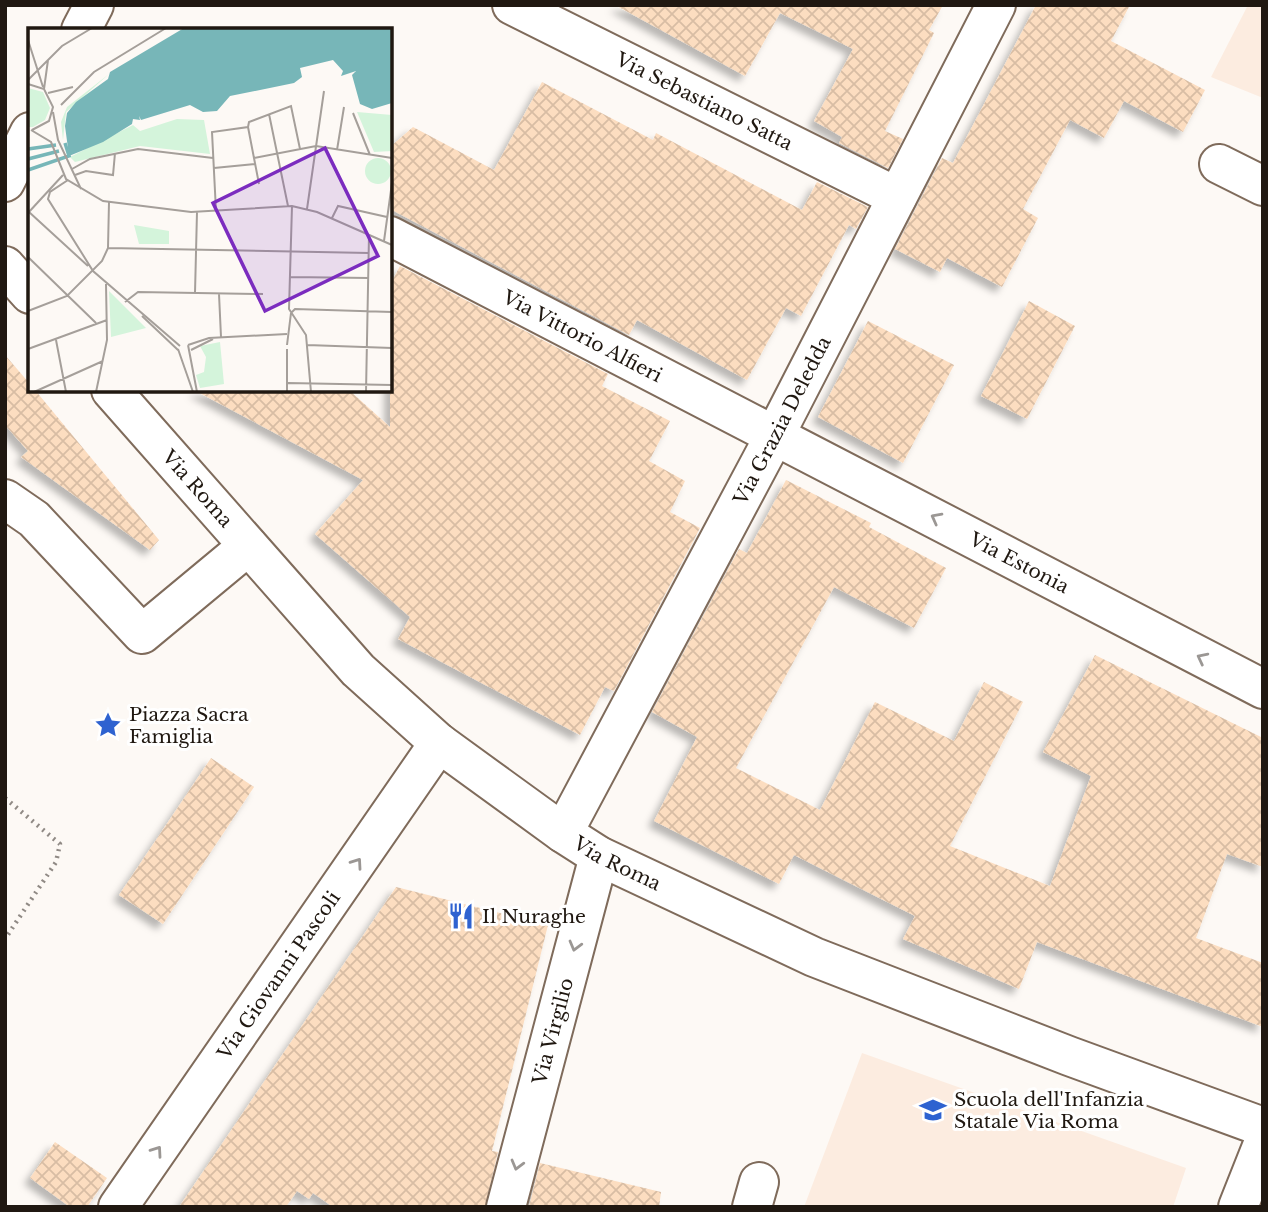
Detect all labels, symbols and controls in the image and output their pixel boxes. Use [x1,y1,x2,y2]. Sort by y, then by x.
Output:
inset map [28,28,392,392]
street label: Via Sebastiano Satta [611,47,797,155]
street label: Via Vittorio Alfieri [498,285,667,387]
street label: Via Grazia Deledda [728,332,835,510]
street label: Via Roma [157,444,238,532]
one-way arrow [930,513,943,526]
street label: Via Estonia [965,527,1073,598]
one-way arrow [1197,652,1209,666]
place label: Piazza Sacra Famiglia [129,703,249,748]
place icon: Piazza Sacra Famiglia [93,710,123,740]
street label: Via Roma [568,831,665,895]
one-way arrow [349,858,361,871]
street label: Via Giovanni Pascoli [212,886,345,1064]
restaurant icon: Il Nuraghe [446,901,476,931]
place label: Il Nuraghe [482,905,586,928]
one-way arrow [569,939,584,951]
street label: Via Virgilio [527,975,578,1088]
place label: Scuola dell'Infanzia Statale Via Roma [954,1088,1144,1133]
school or university icon: Scuola dell'Infanzia Statale Via Roma [918,1095,948,1125]
one-way arrow [149,1146,161,1159]
one-way arrow [511,1159,525,1171]

